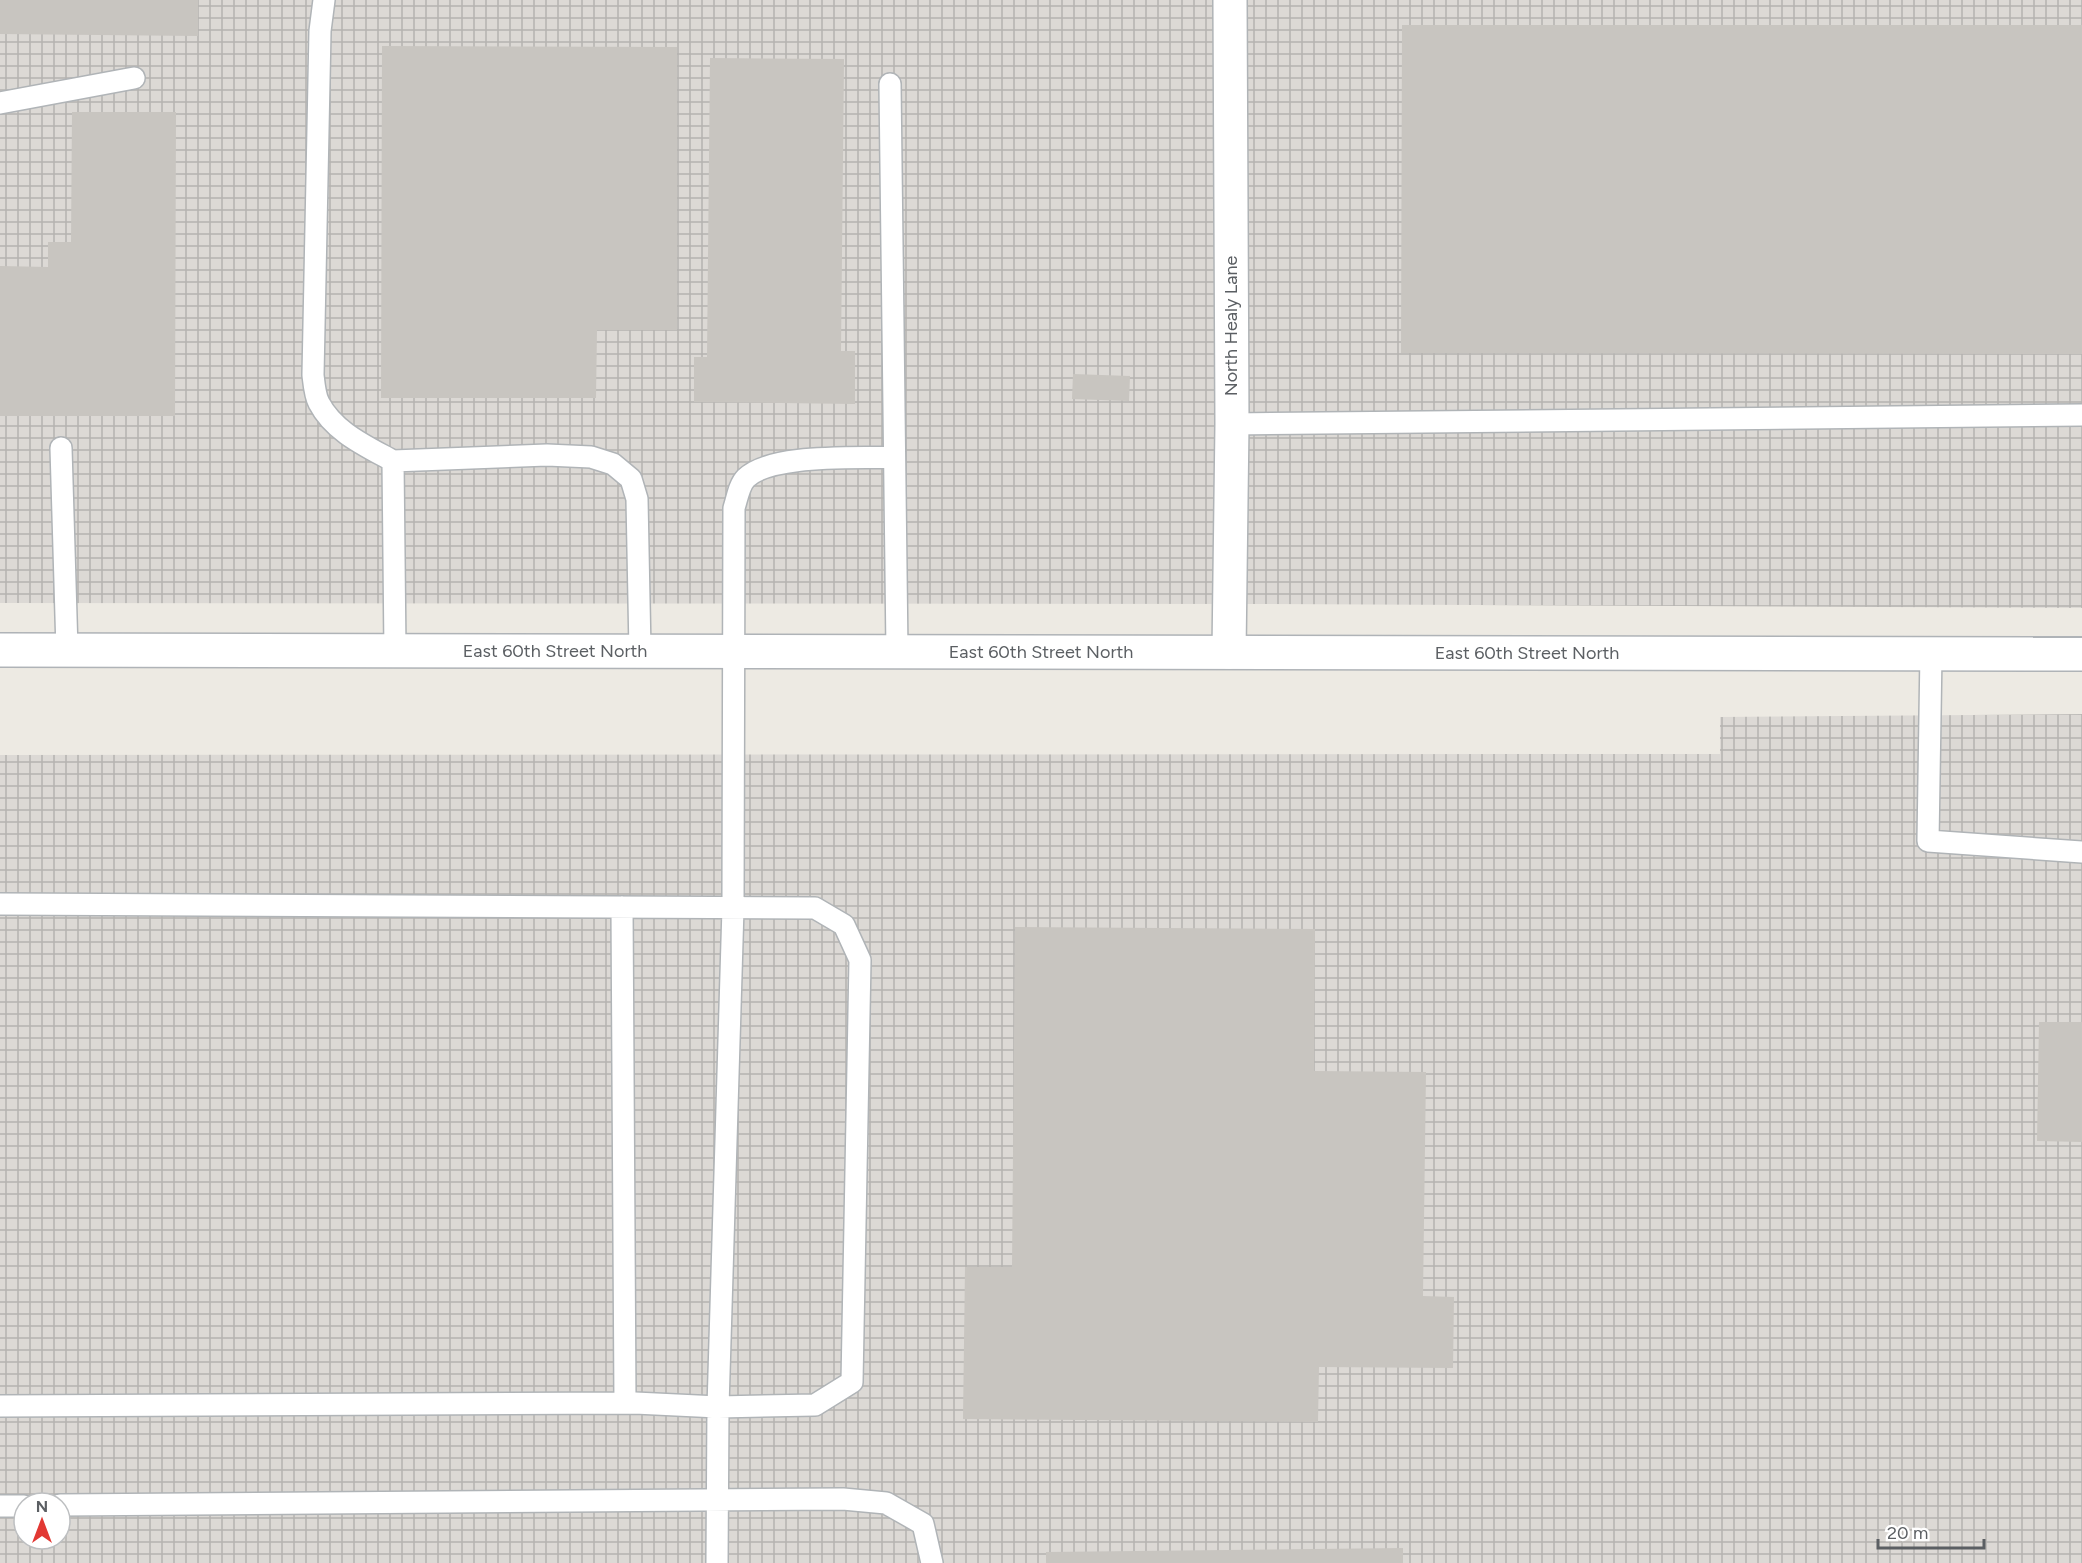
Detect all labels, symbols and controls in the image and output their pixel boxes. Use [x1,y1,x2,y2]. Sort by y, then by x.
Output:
street label: North Healy Lane [1220,256,1242,396]
street label: East 60th Street North [463,640,647,662]
street label: East 60th Street North [949,641,1133,663]
street label: East 60th Street North [1435,642,1619,664]
north arrow [12,1491,72,1551]
text: N [36,1497,48,1516]
scale bar [1878,1512,1984,1550]
text: 20 m [1887,1522,1928,1544]

